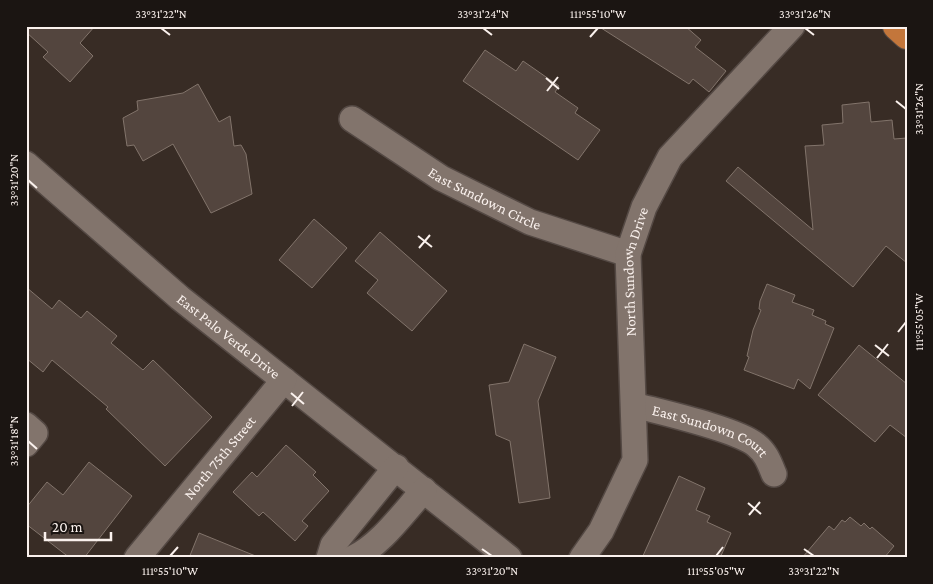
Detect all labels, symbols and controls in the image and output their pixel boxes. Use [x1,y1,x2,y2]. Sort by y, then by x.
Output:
text: 33°31'22"N [135,7,187,21]
text: 33°31'24"N [457,7,509,21]
text: 111°55'10"W [570,7,626,21]
text: 33°31'26"N [779,7,831,21]
text: 33°31'26"N [912,83,926,135]
text: 33°31'20"N [7,154,21,206]
street label: East Sundown Circle [425,164,543,233]
street label: North Sundown Drive [620,205,651,337]
street label: East Palo Verde Drive [174,291,284,382]
text: 111°55'05"W [912,293,926,351]
street label: East Sundown Court [651,402,772,461]
street label: North 75th Street [181,412,259,503]
text: 33°31'18"N [7,416,21,466]
scale bar [45,509,111,541]
text: 20 m [52,519,83,535]
text: 111°55'10"W [142,564,198,578]
text: 33°31'20"N [466,564,518,578]
text: 111°55'05"W [687,564,745,578]
text: 33°31'22"N [788,564,840,578]

